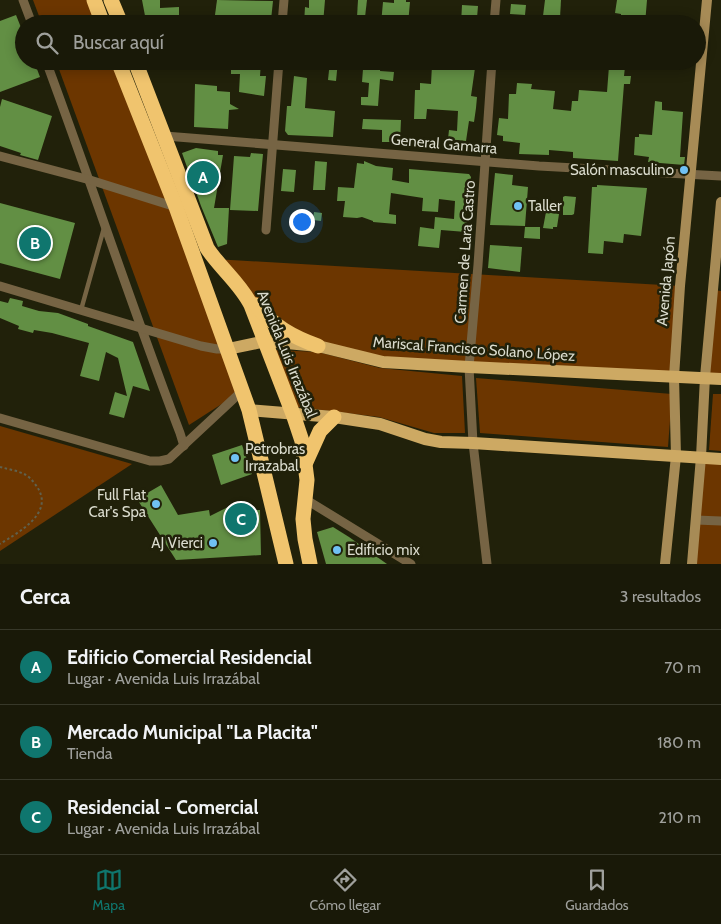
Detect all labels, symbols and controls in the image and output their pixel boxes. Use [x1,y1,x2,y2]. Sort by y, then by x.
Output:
search box [15,15,706,70]
icon: search [33,29,61,57]
text: Buscar aquí [73,31,164,54]
street label: General Gamarra [390,130,499,158]
pin: A [187,158,219,196]
place label: Salón masculino [570,161,674,179]
marker: Salón masculino [678,164,690,176]
street label: Carmen de Lara Castro [451,180,479,324]
place label: Taller [528,197,562,215]
marker: Taller [512,200,524,212]
your location [289,209,315,235]
pin: B [19,224,51,262]
street label: Avenida Japón [653,235,679,327]
street label: Avenida Luis Irrazábal [253,288,321,421]
street label: Mariscal Francisco Solano López [372,333,576,365]
place label: Petrobras Irrazabal [245,440,305,475]
marker: Petrobras Irrazabal [229,452,241,464]
place label: Full Flat Car's Spa [89,486,147,521]
marker: Full Flat Car's Spa [150,498,162,510]
pin: C [225,500,257,538]
place label: AJ Vierci [151,534,203,552]
marker: AJ Vierci [207,537,219,549]
place label: Edificio mix [347,541,420,559]
marker: Edificio mix [331,544,343,556]
text: Cerca [20,584,70,609]
text: 3 resultados [620,587,701,606]
text: Edificio Comercial Residencial [67,646,312,669]
text: A [31,658,41,677]
text: 70 m [664,658,701,677]
text: Lugar · Avenida Luis Irrazábal [67,669,260,688]
text: Mercado Municipal "La Placita" [67,721,318,744]
text: B [31,733,41,752]
text: 180 m [657,733,701,752]
text: Tienda [67,744,112,763]
text: Residencial - Comercial [67,796,258,819]
text: C [31,808,41,827]
text: 210 m [659,808,701,827]
text: Lugar · Avenida Luis Irrazábal [67,819,260,838]
tab: Mapa [92,866,125,914]
tab: Cómo llegar [310,866,381,914]
tab: Guardados [565,866,629,914]

